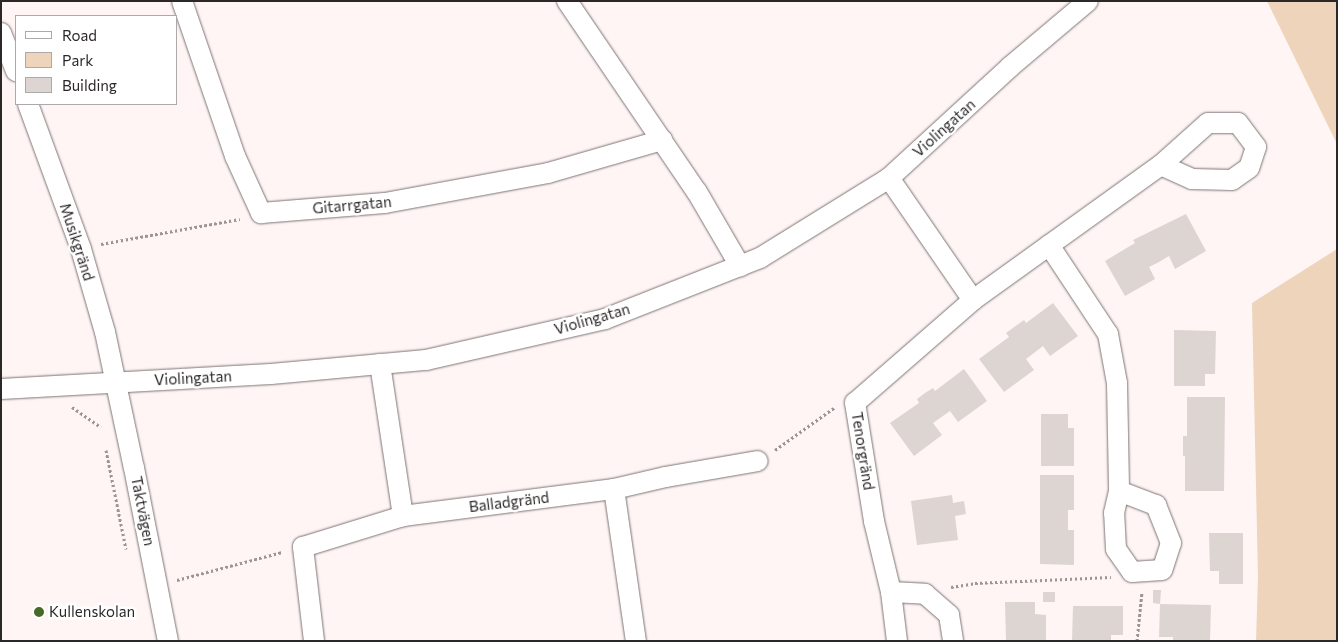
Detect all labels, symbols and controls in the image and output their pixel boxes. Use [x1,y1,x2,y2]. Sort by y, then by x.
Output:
legend [15,15,178,105]
text: Road [62,26,97,44]
text: Park [62,51,93,69]
text: Building [62,76,117,94]
street label: Violingatan [909,95,979,161]
street label: Gitarrgatan [312,193,392,217]
street label: Musikgränd [56,201,98,283]
street label: Violingatan [552,300,632,338]
street label: Violingatan [154,367,232,389]
street label: Tenorgränd [848,411,878,491]
street label: Taktvägen [127,475,159,547]
street label: Balladgränd [468,488,550,516]
place label: Kullenskolan [49,603,135,621]
marker: Kullenskolan [33,606,45,618]

